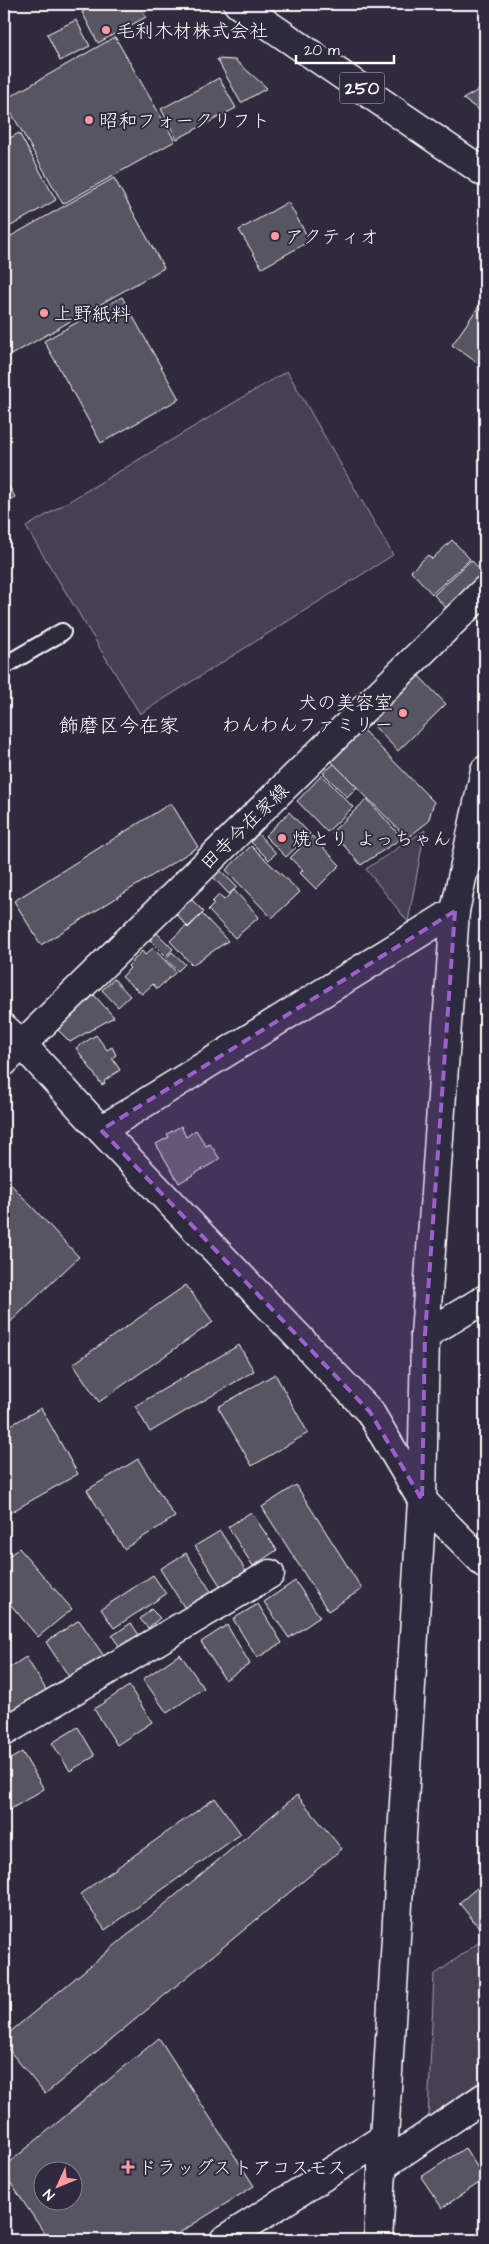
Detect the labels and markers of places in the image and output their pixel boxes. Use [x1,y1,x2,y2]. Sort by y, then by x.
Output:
place label: 毛利木材株式会社 [116,18,268,45]
marker: 毛利木材株式会社 [100,24,112,36]
place label: 昭和フォークリフト [99,108,270,135]
marker: 昭和フォークリフト [83,114,95,126]
place label: アクティオ [285,224,379,251]
marker: アクティオ [269,230,281,242]
place label: 上野紙料 [54,301,131,328]
marker: 上野紙料 [38,307,50,319]
place label: 犬の美容室 わんわんファミリー [222,690,393,739]
marker: 犬の美容室 わんわんファミリー [397,707,409,719]
place label: 焼とり よっちゃん [292,826,452,853]
marker: 焼とり よっちゃん [276,832,288,844]
place label: ドラッグストアコスモス [138,2155,346,2182]
marker: ドラッグストアコスモス [122,2161,134,2173]

